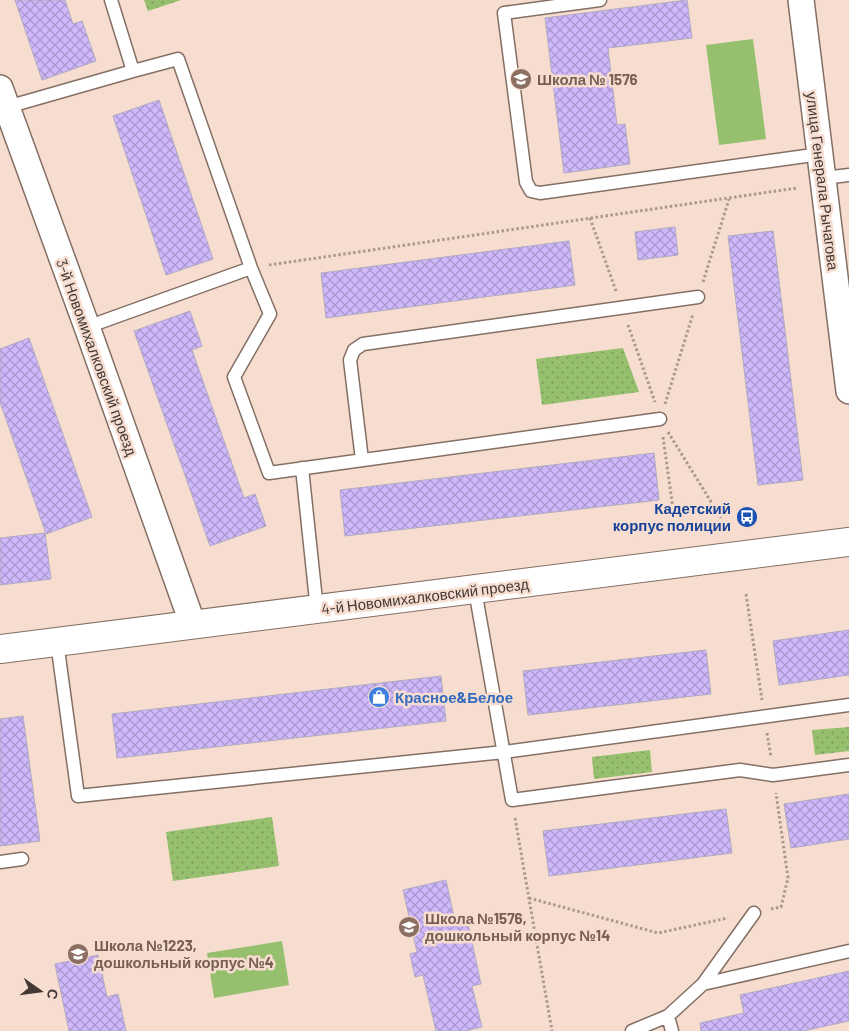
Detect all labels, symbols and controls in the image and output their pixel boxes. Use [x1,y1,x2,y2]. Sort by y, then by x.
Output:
school or university icon: Школа № 1576 [509,67,533,91]
place label: Школа № 1576 [537,70,638,88]
street label: улица Генерала Рычагова [803,91,843,272]
street label: 3-й Новомихалковский проезд [53,256,141,458]
place label: Кадетский корпус полиции [613,499,731,534]
bus stop icon: Кадетский корпус полиции [735,505,759,529]
street label: 4-й Новомихалковский проезд [320,574,530,618]
shop icon: Красное&Белое [367,685,391,709]
place label: Красное&Белое [395,688,513,706]
place label: Школа №1576, дошкольный корпус №14 [425,909,610,944]
school or university icon: Школа №1576, дошкольный корпус №14 [397,915,421,939]
place label: Школа №1223, дошкольный корпус №4 [94,936,274,971]
school or university icon: Школа №1223, дошкольный корпус №4 [66,942,90,966]
north arrow [15,966,65,1016]
text: С [44,987,63,1001]

